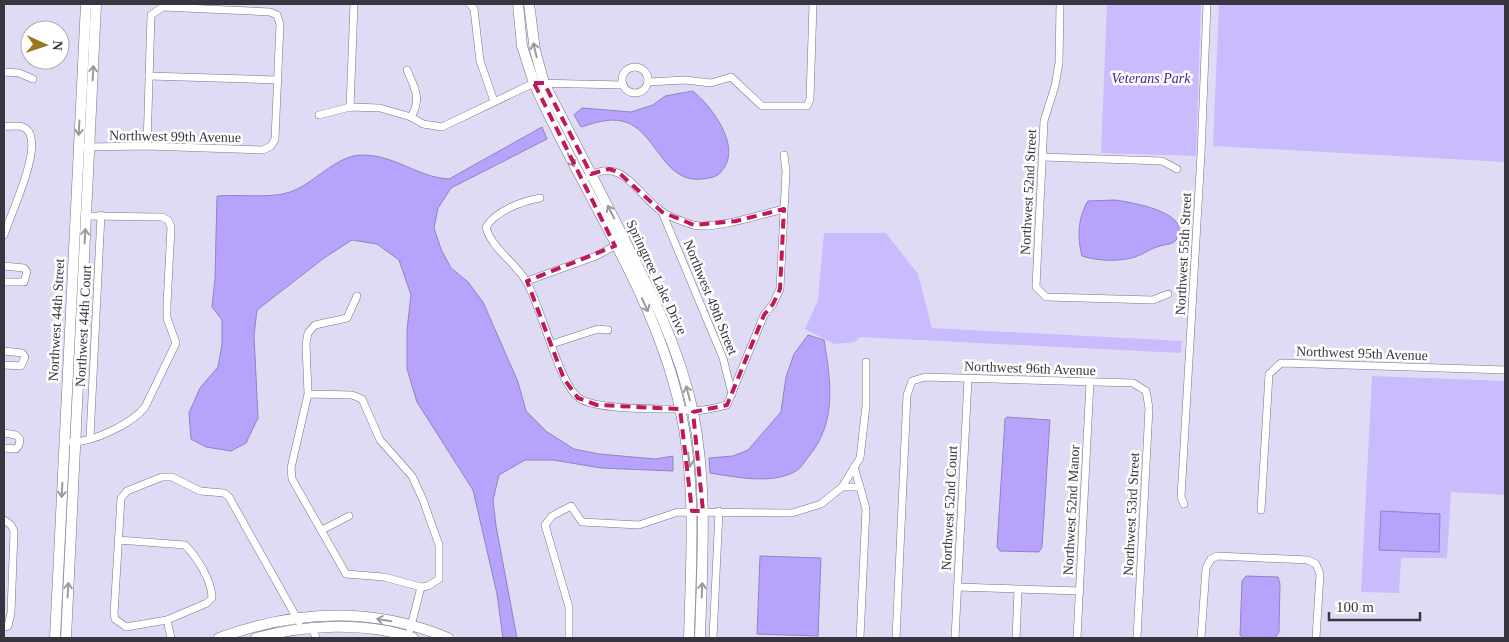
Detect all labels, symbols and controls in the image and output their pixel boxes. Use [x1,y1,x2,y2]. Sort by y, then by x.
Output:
north arrow [20,20,70,70]
text: N [50,40,65,51]
one-way arrow [530,42,539,58]
one-way arrow [89,66,98,82]
park label: Veterans Park [1112,71,1191,86]
one-way arrow [75,120,84,136]
street label: Northwest 99th Avenue [109,128,241,145]
street label: Northwest 52nd Street [1018,129,1039,255]
one-way arrow [567,152,576,167]
street label: Northwest 55th Street [1173,192,1194,316]
one-way arrow [605,205,615,220]
street label: Springtree Lake Drive [623,217,690,337]
one-way arrow [81,228,90,244]
street label: Northwest 49th Street [681,237,741,357]
street label: Northwest 44th Street [46,258,67,382]
street label: Northwest 44th Court [73,265,94,387]
one-way arrow [640,297,650,312]
street label: Northwest 95th Avenue [1296,344,1428,363]
street label: Northwest 96th Avenue [964,359,1096,378]
one-way arrow [683,386,692,402]
street label: Northwest 52nd Manor [1061,444,1082,576]
street label: Northwest 52nd Court [939,445,960,571]
one-way arrow [684,452,694,468]
street label: Northwest 53rd Street [1121,452,1142,576]
one-way arrow [57,482,66,498]
one-way arrow [63,582,73,598]
one-way arrow [697,582,706,598]
scale bar [1329,590,1420,622]
text: 100 m [1336,599,1374,615]
one-way arrow [376,615,392,625]

